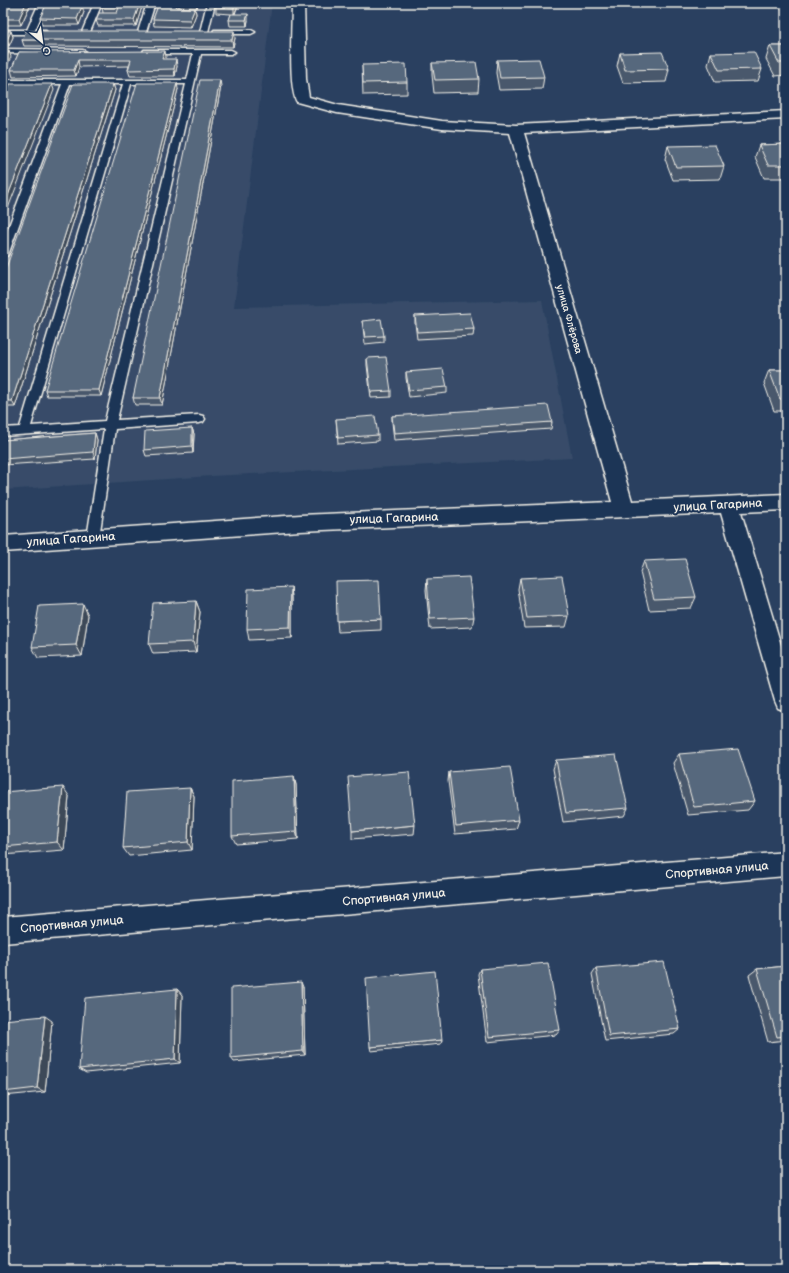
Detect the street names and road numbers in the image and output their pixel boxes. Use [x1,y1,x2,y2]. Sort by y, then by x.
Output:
street label: улица Флёрова [553,283,585,355]
street label: улица Гагарина [673,496,763,515]
street label: улица Гагарина [349,509,439,528]
street label: улица Гагарина [26,529,116,550]
street label: Спортивная улица [665,859,769,882]
street label: Спортивная улица [342,886,446,909]
street label: Спортивная улица [20,913,124,936]

